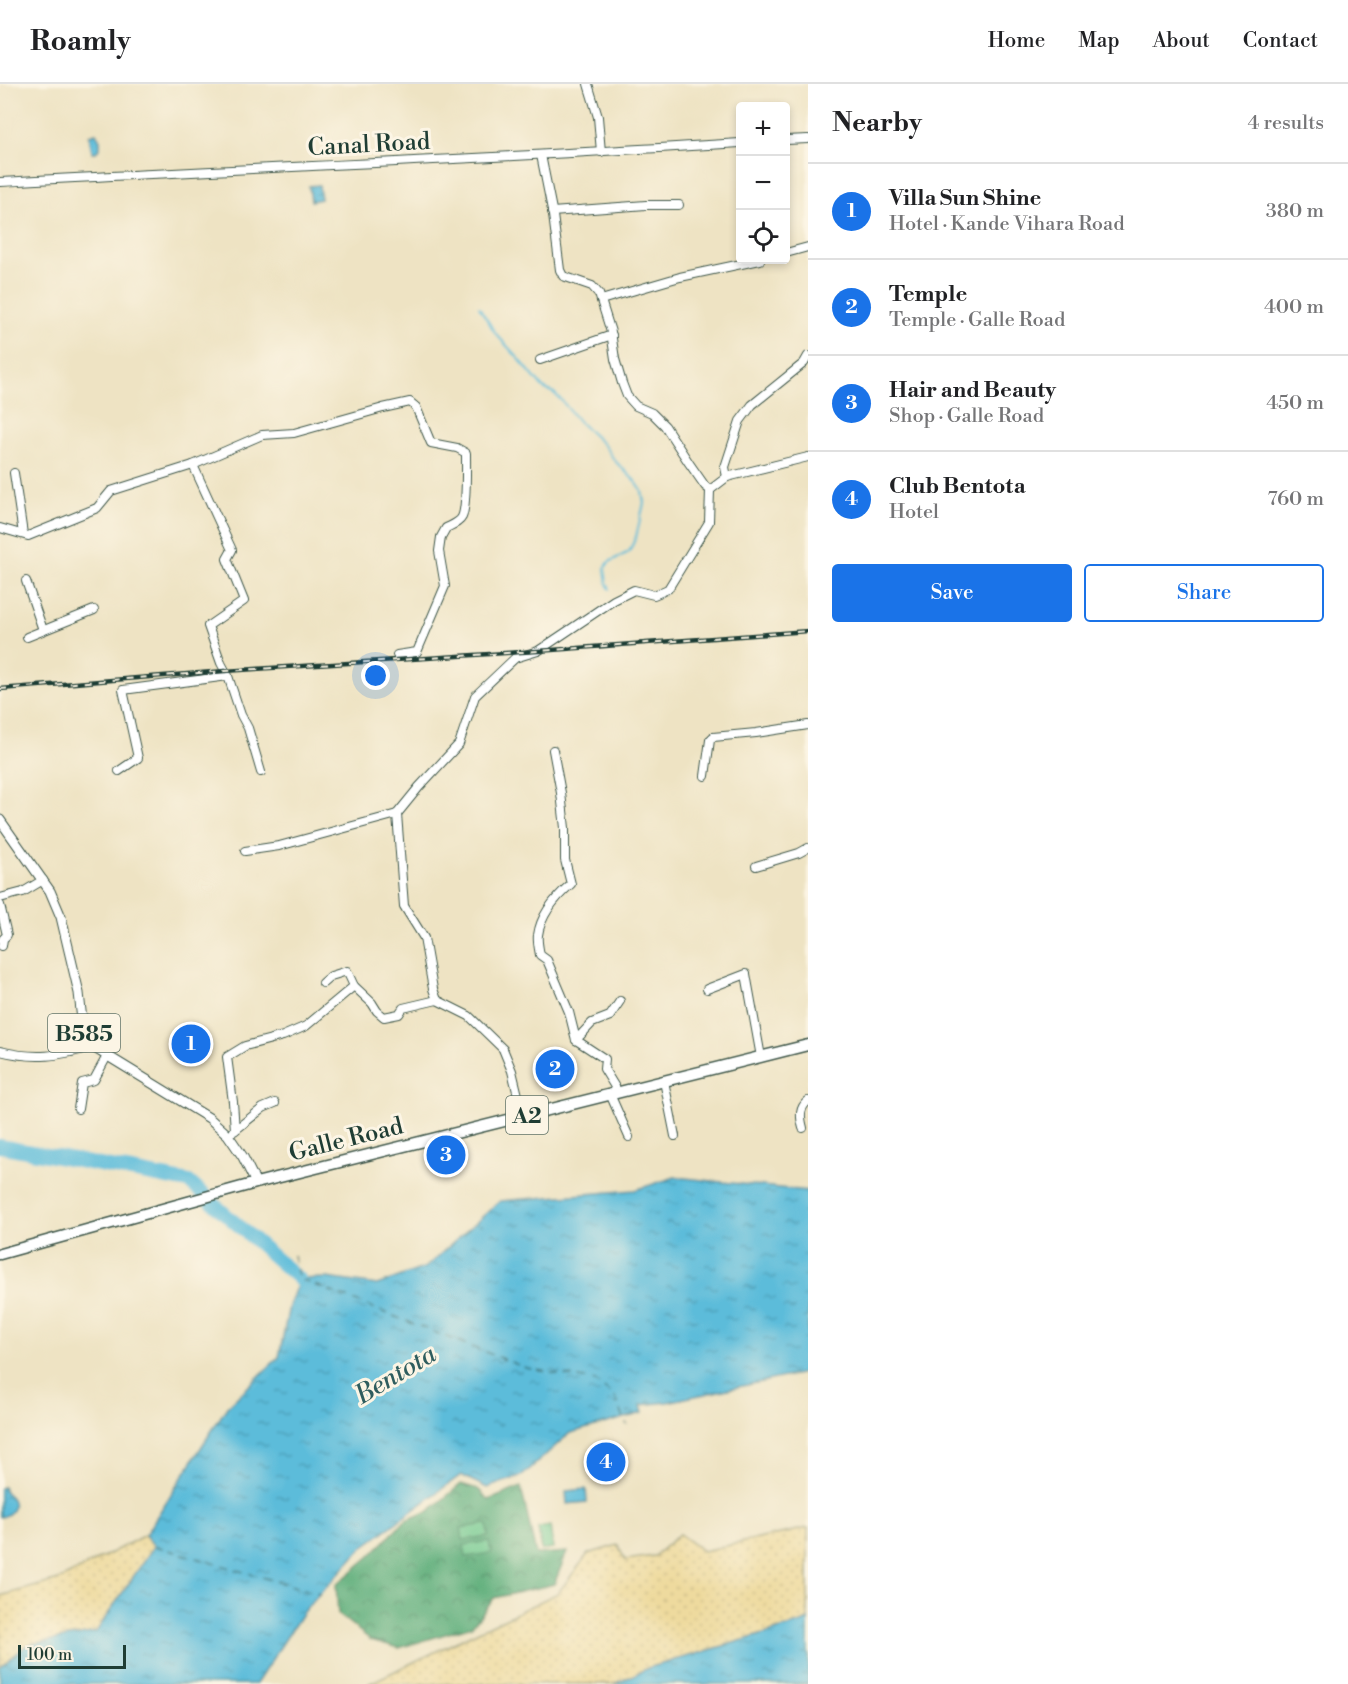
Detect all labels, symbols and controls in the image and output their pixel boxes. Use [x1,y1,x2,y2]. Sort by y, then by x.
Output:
text: Roamly [30,24,131,59]
text: Home [988,28,1045,54]
text: Map [1078,28,1120,54]
text: About [1153,28,1210,54]
text: Contact [1243,28,1318,54]
map controls [736,102,790,264]
button: + [736,102,790,156]
text: Nearby [832,107,922,139]
text: 4 results [1247,111,1324,136]
street label: Canal Road [307,127,432,163]
button: − [736,156,790,210]
text: Villa Sun Shine [889,185,1041,212]
text: 1 [847,199,856,224]
text: 380 m [1266,199,1324,224]
button: locate [736,210,790,264]
text: Hotel · Kande Vihara Road [889,212,1125,237]
text: Temple [889,281,967,308]
text: 2 [845,295,858,320]
text: 400 m [1264,295,1324,320]
text: Temple · Galle Road [889,308,1065,333]
text: Hair and Beauty [889,377,1056,404]
text: 3 [845,391,858,416]
text: 450 m [1266,391,1324,416]
text: Shop · Galle Road [889,404,1044,429]
text: Club Bentota [889,473,1026,500]
text: 4 [845,487,858,512]
text: 760 m [1268,487,1324,512]
text: Hotel [889,500,939,525]
button: Save [832,564,1072,622]
button: Share [1084,564,1324,622]
your location [361,661,390,690]
road number: B585 [48,1014,120,1052]
pin: 1 [172,1022,210,1066]
pin: 2 [536,1046,574,1092]
road number: A2 [506,1096,548,1134]
street label: Galle Road [286,1111,407,1169]
pin: 3 [426,1132,466,1178]
water label: Bentota [348,1338,442,1412]
pin: 4 [586,1440,626,1484]
scale bar [18,1642,126,1670]
text: 100 m [27,1645,72,1665]

